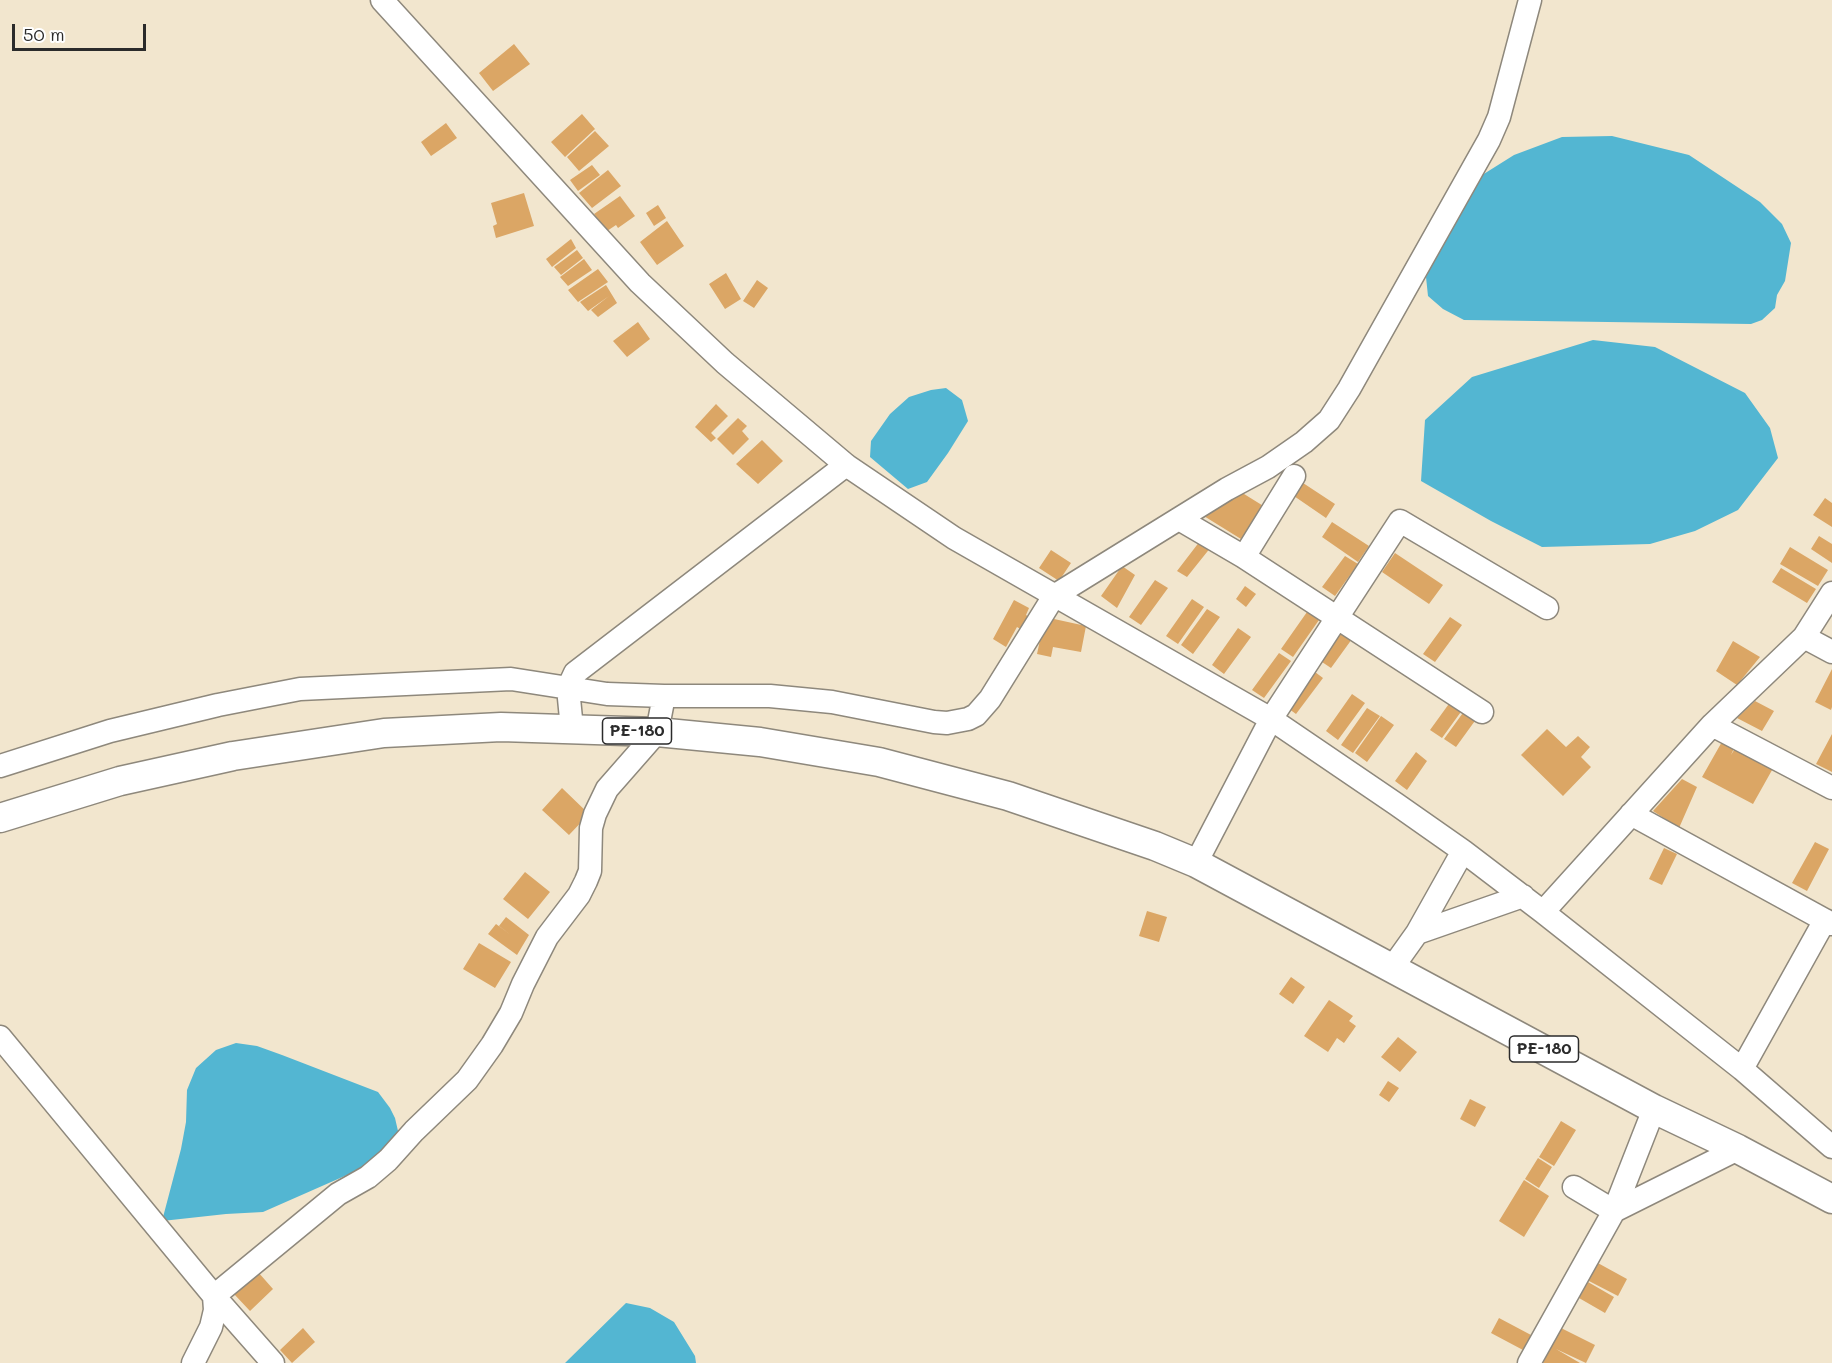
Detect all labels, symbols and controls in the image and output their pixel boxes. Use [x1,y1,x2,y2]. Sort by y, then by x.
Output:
scale bar [15,12,148,50]
text: 50 m [23,22,65,46]
road number: PE-180 [602,718,672,744]
road number: PE-180 [1510,1036,1578,1062]

